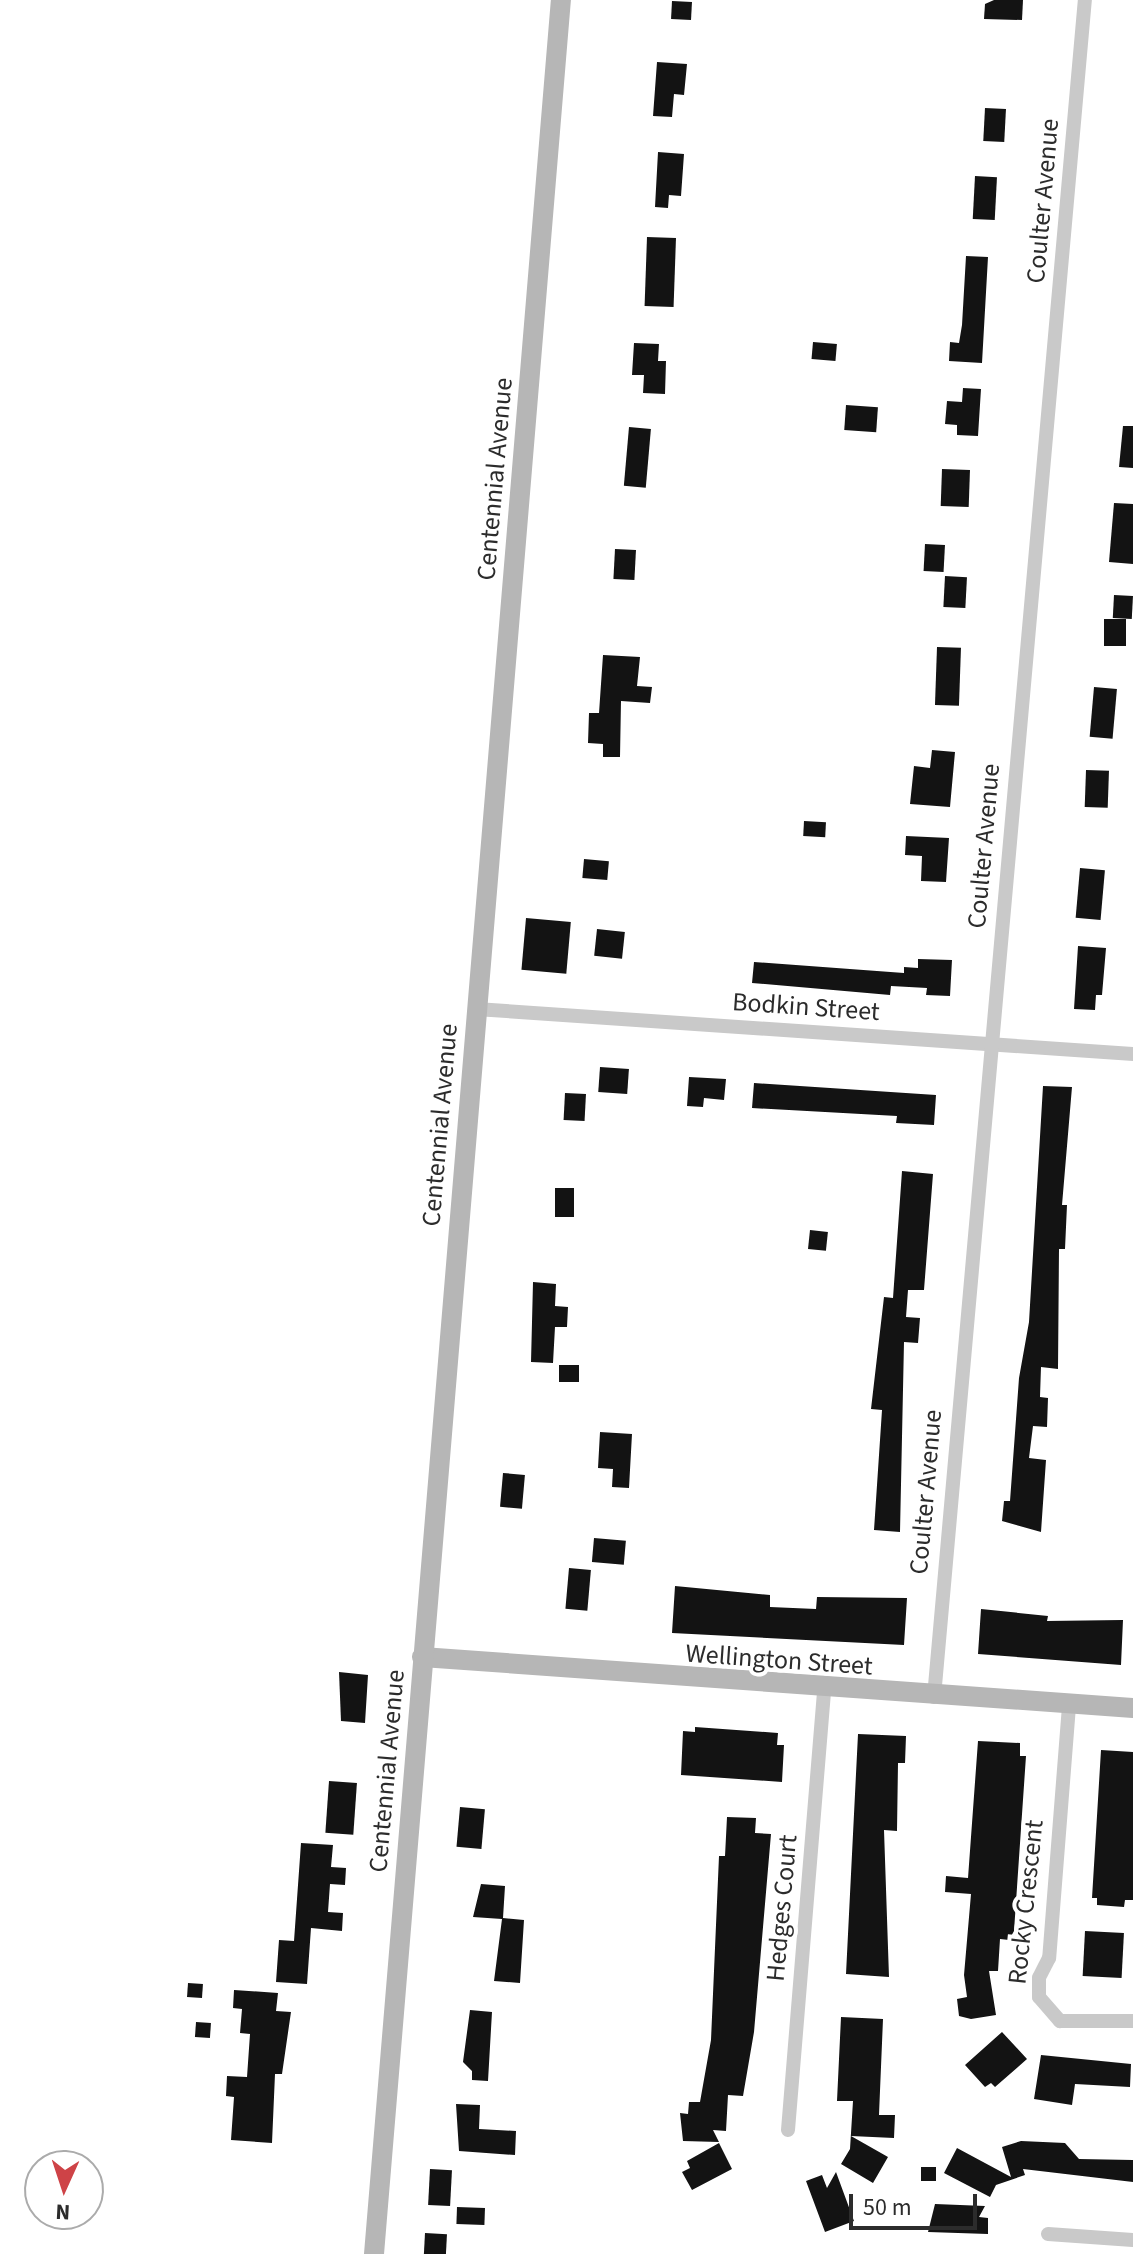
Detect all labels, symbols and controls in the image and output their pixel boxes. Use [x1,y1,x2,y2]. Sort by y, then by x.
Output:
street label: Coulter Avenue [1020,117,1066,285]
street label: Centennial Avenue [471,376,519,582]
street label: Coulter Avenue [961,762,1007,930]
street label: Bodkin Street [731,986,881,1028]
street label: Centennial Avenue [416,1022,464,1228]
street label: Coulter Avenue [903,1408,949,1576]
street label: Wellington Street [684,1638,874,1682]
street label: Centennial Avenue [363,1668,411,1874]
street label: Rocky Crescent [1002,1818,1050,1986]
street label: Hedges Court [760,1833,804,1983]
north arrow [24,2150,104,2230]
scale bar [853,2178,981,2228]
text: 50 m [863,2190,912,2225]
text: N [55,2196,71,2228]

